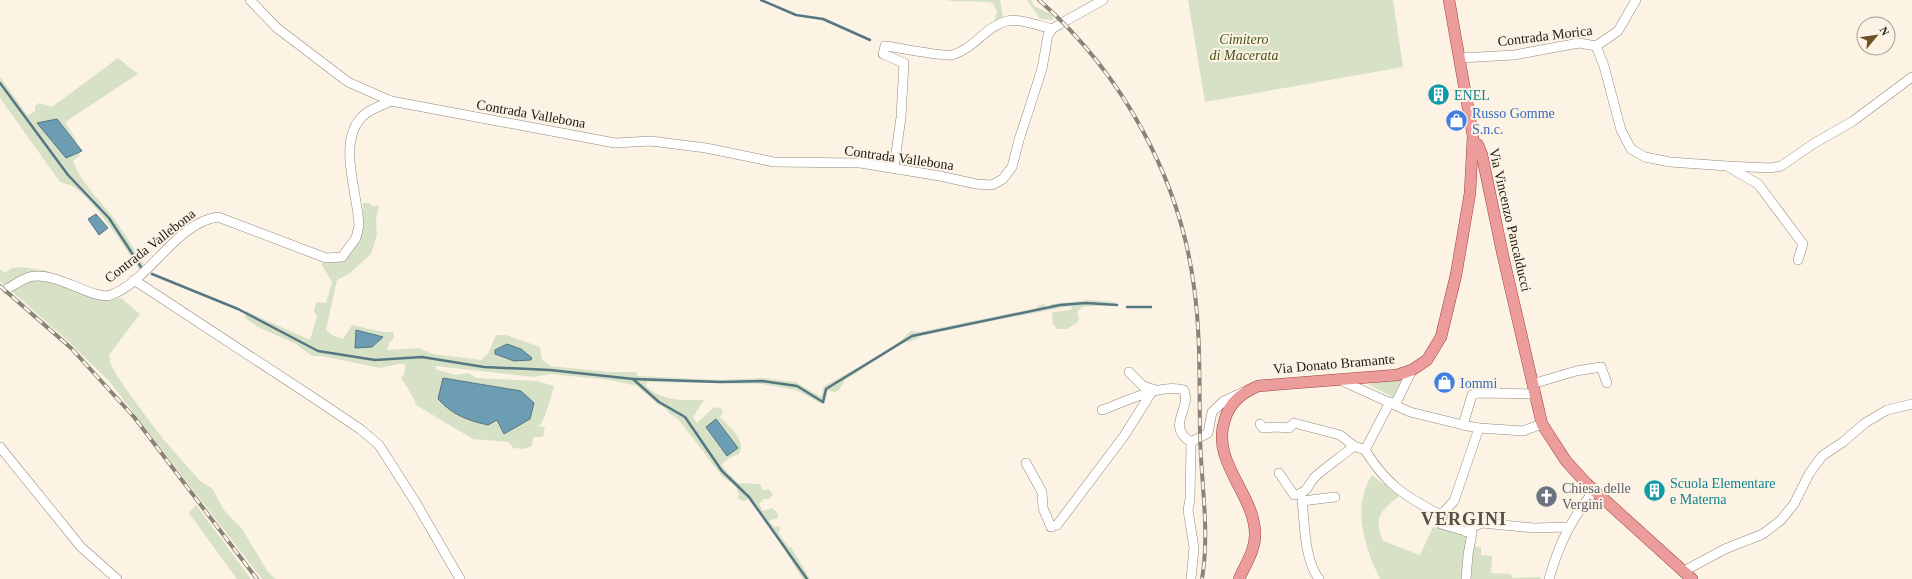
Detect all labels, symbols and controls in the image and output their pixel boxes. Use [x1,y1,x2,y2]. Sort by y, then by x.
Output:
north arrow [1856,16,1896,56]
street label: Contrada Morica [1497,23,1594,49]
text: N [1878,25,1892,38]
park label: Cimitero di Macerata [1210,32,1278,63]
building icon: ENEL [1426,82,1452,108]
place label: ENEL [1454,88,1490,103]
street label: Contrada Vallebona [475,97,588,131]
place label: Russo Gomme S.n.c. [1472,106,1555,137]
shop icon: Russo Gomme S.n.c. [1444,108,1470,134]
street label: Contrada Vallebona [843,143,956,173]
street label: Via Vincenzo Pancalducci [1486,147,1534,293]
street label: Contrada Vallebona [102,206,199,286]
street label: Via Donato Bramante [1273,351,1395,377]
shop icon: Iommi [1432,370,1458,396]
place label: Iommi [1460,376,1497,391]
place label: Scuola Elementare e Materna [1670,476,1775,507]
building icon: Scuola Elementare e Materna [1642,478,1668,504]
place label: Chiesa delle Vergini [1562,481,1631,512]
church icon: Chiesa delle Vergini [1534,483,1560,509]
district label: VERGINI [1421,509,1507,529]

